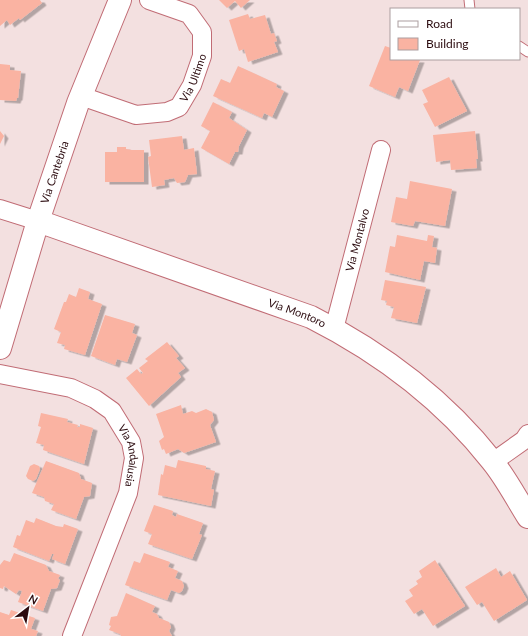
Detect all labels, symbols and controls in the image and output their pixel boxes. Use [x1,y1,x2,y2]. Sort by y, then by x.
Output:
legend [390,8,520,60]
text: Road [426,16,453,31]
text: Building [426,36,469,51]
street label: Via Ultimo [177,52,208,104]
street label: Via Cantebria [37,139,71,205]
street label: Via Montalvo [342,207,371,273]
street label: Via Montoro [267,296,329,330]
street label: Via Andalusia [116,422,141,488]
north arrow [8,588,48,628]
text: N [26,591,40,607]

